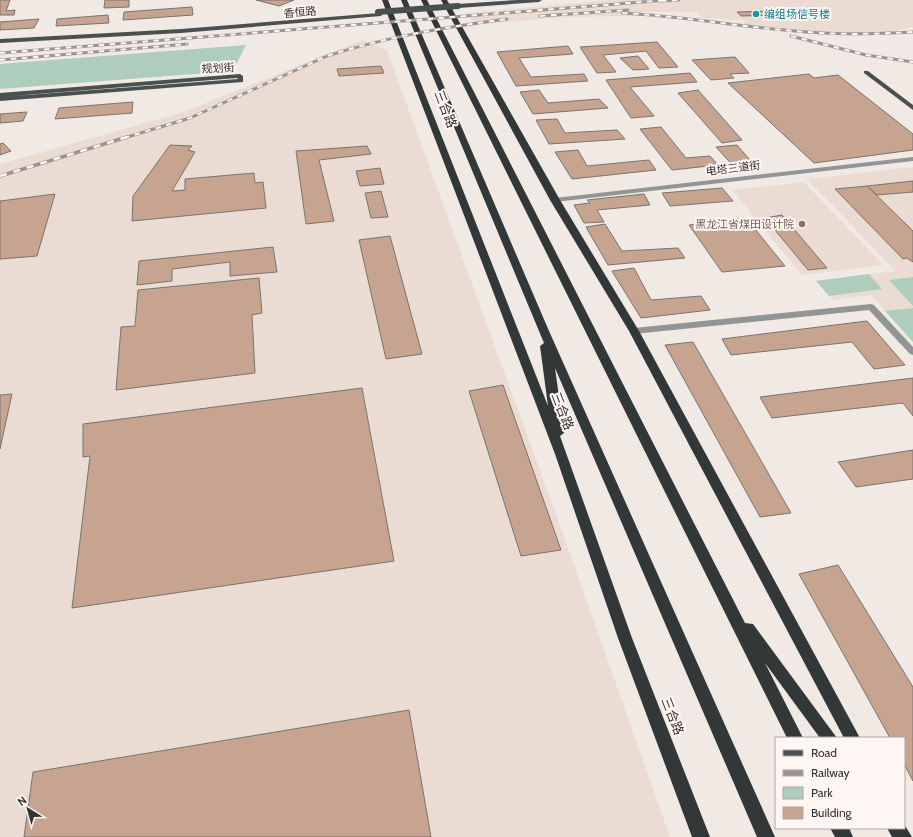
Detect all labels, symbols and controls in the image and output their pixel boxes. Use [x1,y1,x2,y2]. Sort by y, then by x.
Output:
street label: 香恒路 [283,4,317,20]
place label: 编组场信号楼 [764,7,830,21]
marker: 编组场信号楼 [751,9,761,19]
street label: 规划街 [201,60,235,76]
street label: 三合路 [432,88,460,130]
street label: 电塔三道街 [705,158,761,178]
place label: 黑龙江省煤田设计院 [695,217,794,231]
marker: 黑龙江省煤田设计院 [797,219,807,229]
street label: 三合路 [549,390,577,432]
street label: 三合路 [659,695,687,737]
legend [775,737,905,829]
text: Road [811,745,837,760]
text: Railway [811,765,849,780]
text: Park [811,785,833,800]
north arrow [8,789,48,829]
text: N [15,793,29,809]
text: Building [811,805,853,820]

